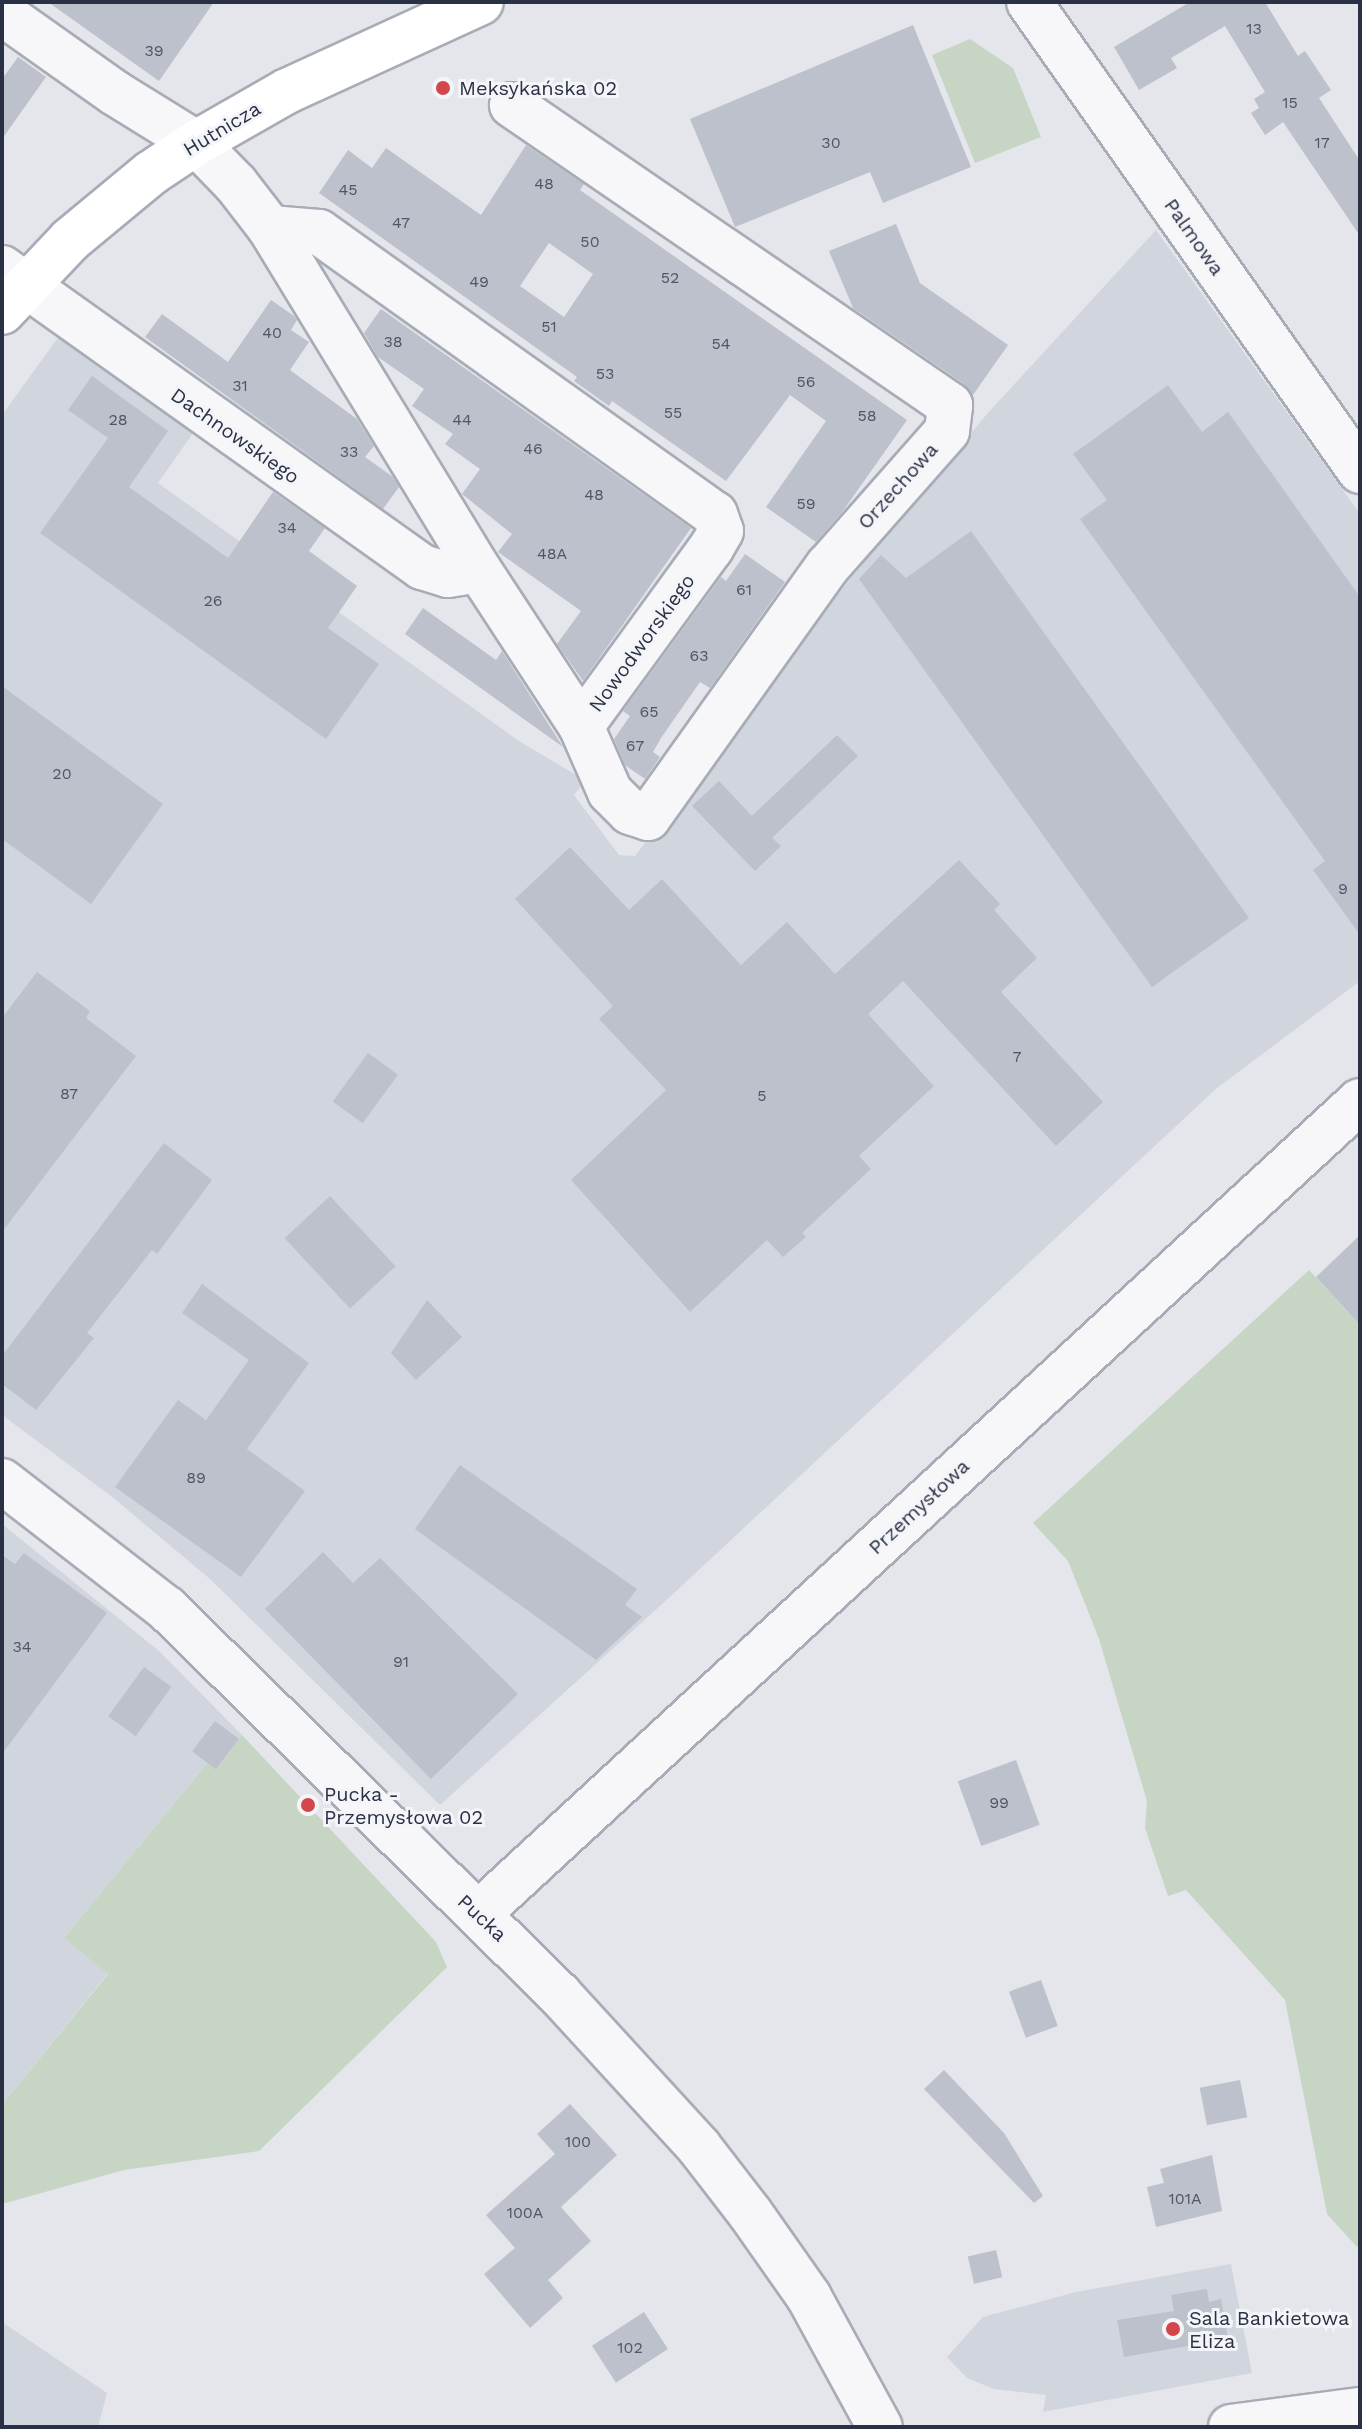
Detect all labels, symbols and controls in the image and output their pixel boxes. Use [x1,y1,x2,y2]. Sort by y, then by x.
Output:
house number: 13 [1246,19,1262,39]
house number: 39 [144,41,164,61]
place label: Meksykańska 02 [459,76,618,100]
marker: Meksykańska 02 [434,79,452,97]
house number: 15 [1282,93,1298,113]
street label: Hutnicza [179,97,265,161]
house number: 30 [821,133,841,153]
house number: 17 [1314,133,1330,153]
house number: 48 [534,174,554,194]
house number: 45 [338,180,358,200]
street label: Palmowa [1159,194,1229,280]
house number: 47 [392,213,410,233]
house number: 50 [580,232,600,252]
house number: 52 [661,268,679,288]
house number: 49 [469,272,489,292]
house number: 51 [541,317,557,337]
house number: 40 [262,323,282,343]
house number: 38 [383,332,403,352]
house number: 54 [711,334,731,354]
house number: 53 [596,364,614,384]
house number: 56 [796,372,816,392]
house number: 31 [232,376,248,396]
street label: Dachnowskiego [166,383,304,489]
house number: 55 [664,403,682,423]
house number: 58 [857,406,877,426]
house number: 28 [108,410,128,430]
house number: 44 [452,410,472,430]
street label: Orzechowa [853,438,943,534]
house number: 46 [523,439,543,459]
house number: 33 [340,442,358,462]
house number: 48 [584,485,604,505]
house number: 59 [796,494,816,514]
house number: 34 [277,518,297,538]
house number: 48A [537,544,567,564]
street label: Nowodworskiego [584,569,700,717]
house number: 61 [736,580,752,600]
house number: 26 [203,591,223,611]
house number: 63 [689,646,709,666]
house number: 65 [639,702,659,722]
house number: 67 [626,736,644,756]
house number: 20 [52,764,72,784]
house number: 9 [1338,879,1348,899]
house number: 7 [1013,1047,1021,1067]
house number: 87 [60,1084,78,1104]
house number: 5 [757,1086,767,1106]
street label: Przemysłowa [864,1454,974,1560]
house number: 89 [186,1468,206,1488]
house number: 34 [12,1637,32,1657]
house number: 91 [393,1652,409,1672]
place label: Pucka - Przemysłowa 02 [324,1782,484,1829]
house number: 99 [989,1793,1009,1813]
marker: Pucka - Przemysłowa 02 [299,1796,317,1814]
street label: Pucka [453,1889,511,1947]
house number: 100 [565,2132,591,2152]
house number: 101A [1169,2189,1201,2209]
house number: 100A [507,2203,543,2223]
place label: Sala Bankietowa Eliza [1189,2306,1350,2353]
marker: Sala Bankietowa Eliza [1164,2320,1182,2338]
house number: 102 [617,2338,643,2358]

